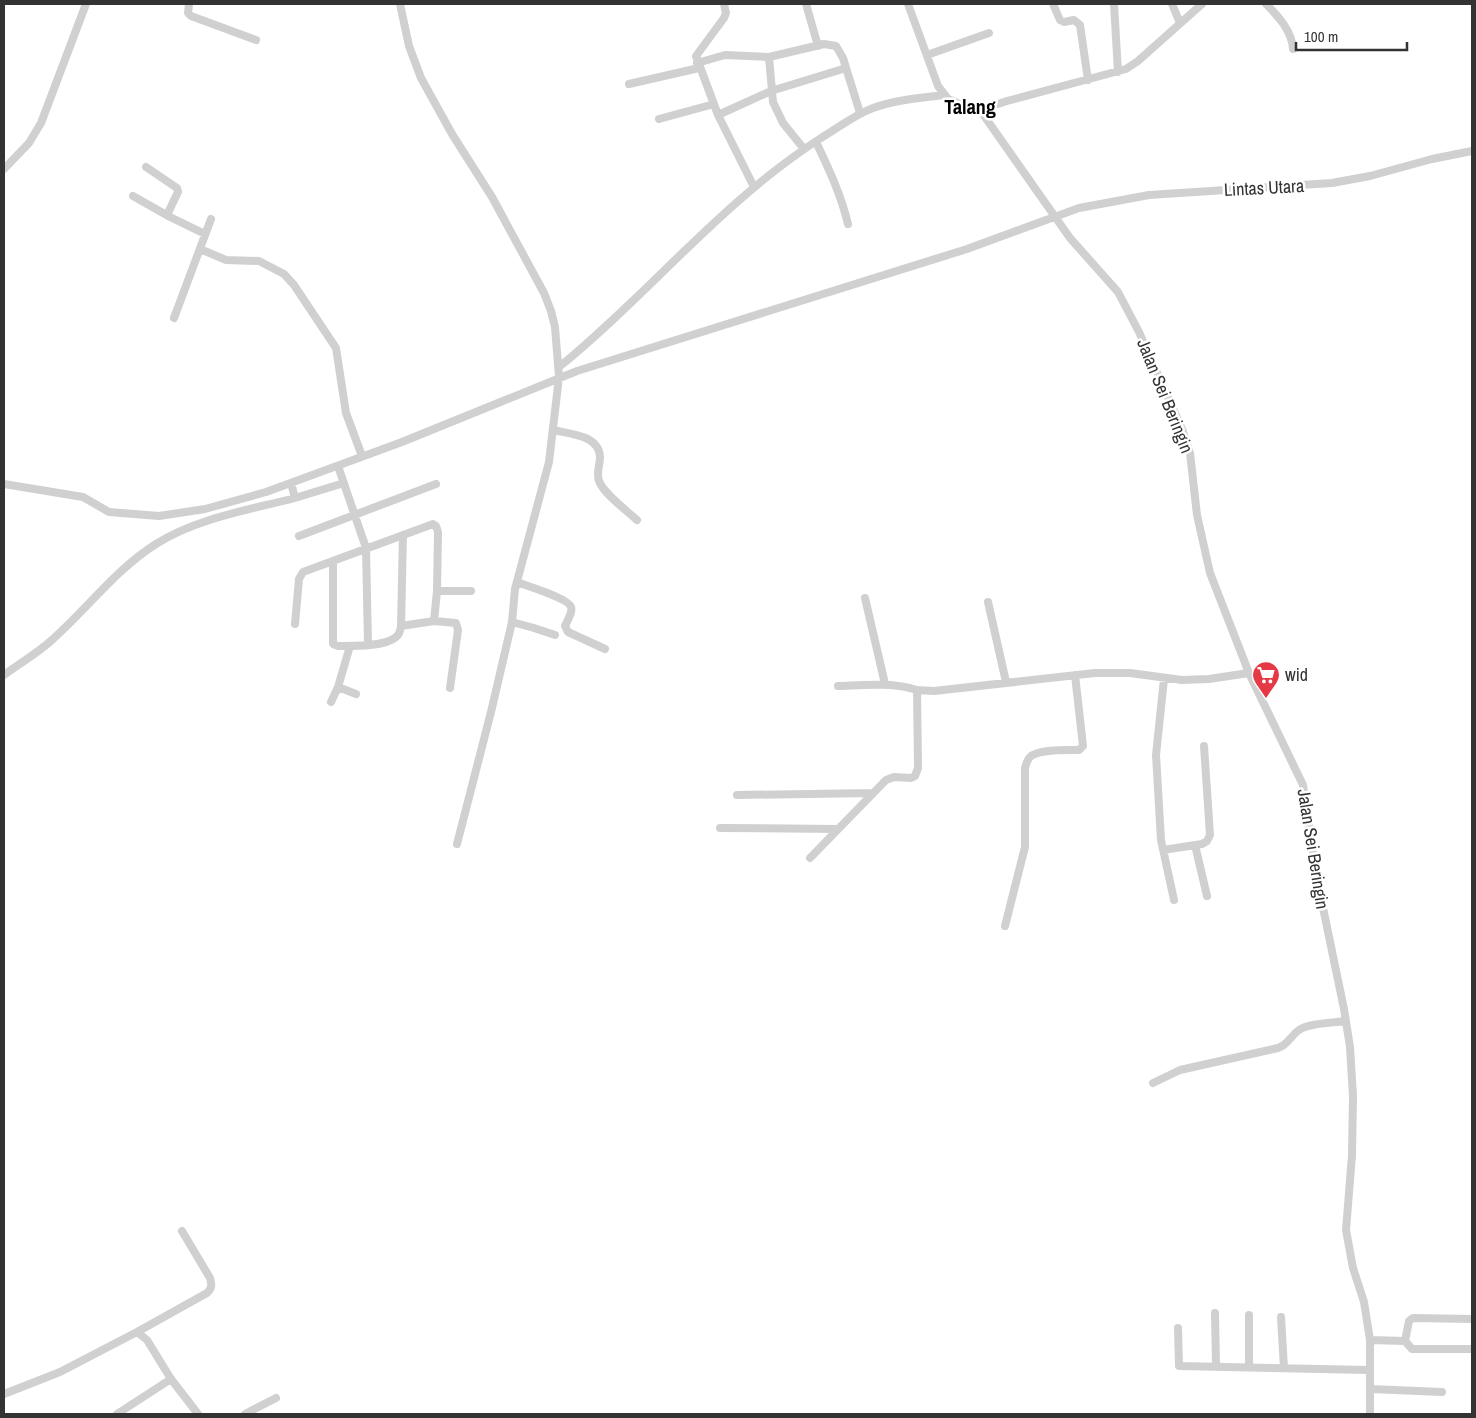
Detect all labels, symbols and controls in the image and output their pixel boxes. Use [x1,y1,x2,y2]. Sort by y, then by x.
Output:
scale bar [1296,20,1407,52]
text: 100 m [1304,26,1338,47]
district label: Talang [944,93,996,120]
street label: Lintas Utara [1223,173,1305,202]
street label: Jalan Sei Beringin [1131,335,1200,457]
supermarket icon: wid [1251,660,1281,699]
place label: wid [1285,662,1308,687]
street label: Jalan Sei Beringin [1292,787,1335,911]

